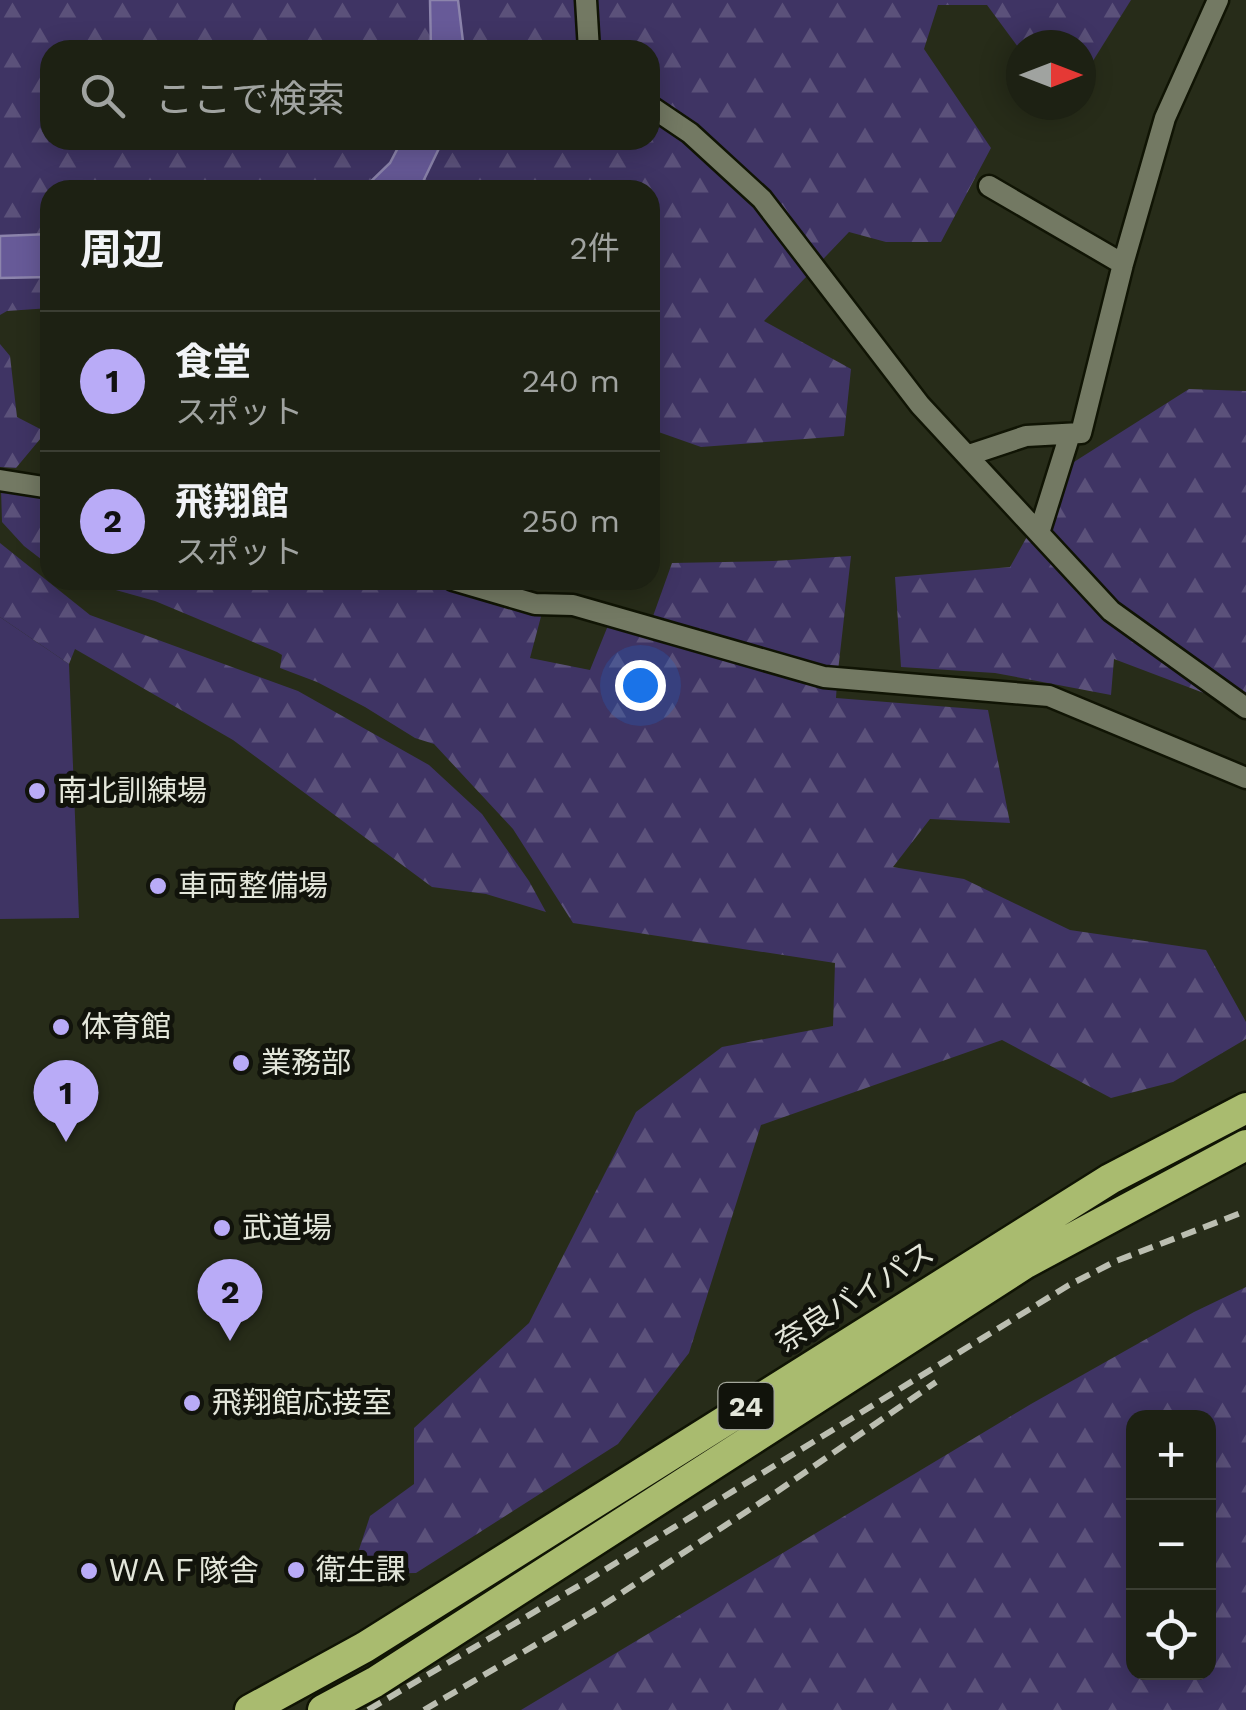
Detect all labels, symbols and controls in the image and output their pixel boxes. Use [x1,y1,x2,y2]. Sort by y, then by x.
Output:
north arrow [1006,30,1096,120]
search box [40,40,660,150]
icon: search [75,68,130,123]
text: ここで検索 [155,77,345,121]
text: 周辺 [80,225,164,274]
text: 2件 [569,229,620,267]
text: 食堂 [175,340,251,384]
text: 1 [106,362,119,400]
text: 240 m [521,362,620,400]
text: スポット [175,393,303,431]
text: 飛翔館 [175,480,289,524]
text: 2 [103,502,122,540]
text: 250 m [521,502,620,540]
text: スポット [175,533,303,571]
your location [615,660,666,711]
place label: 南北訓練場 [57,773,207,808]
marker: 南北訓練場 [26,780,48,802]
place label: 車両整備場 [178,868,328,903]
marker: 車両整備場 [147,875,169,897]
place label: 体育館 [81,1009,171,1044]
marker: 体育館 [50,1016,72,1038]
place label: 業務部 [261,1045,351,1080]
marker: 業務部 [230,1052,252,1074]
pin: 1 [34,1060,98,1142]
place label: 武道場 [242,1210,332,1245]
marker: 武道場 [211,1217,233,1239]
street label: 奈良バイパス [769,1234,940,1359]
pin: 2 [198,1258,262,1341]
road number: 24 [718,1383,774,1429]
place label: 飛翔館応接室 [212,1385,392,1420]
marker: 飛翔館応接室 [181,1392,203,1414]
map controls [1126,1410,1216,1680]
button: + [1126,1410,1216,1500]
button: − [1126,1500,1216,1590]
place label: 衛生課 [316,1552,406,1587]
place label: ＷＡＦ隊舎 [109,1553,259,1588]
marker: 衛生課 [285,1559,307,1581]
marker: ＷＡＦ隊舎 [78,1560,100,1582]
button: locate [1126,1590,1216,1680]

